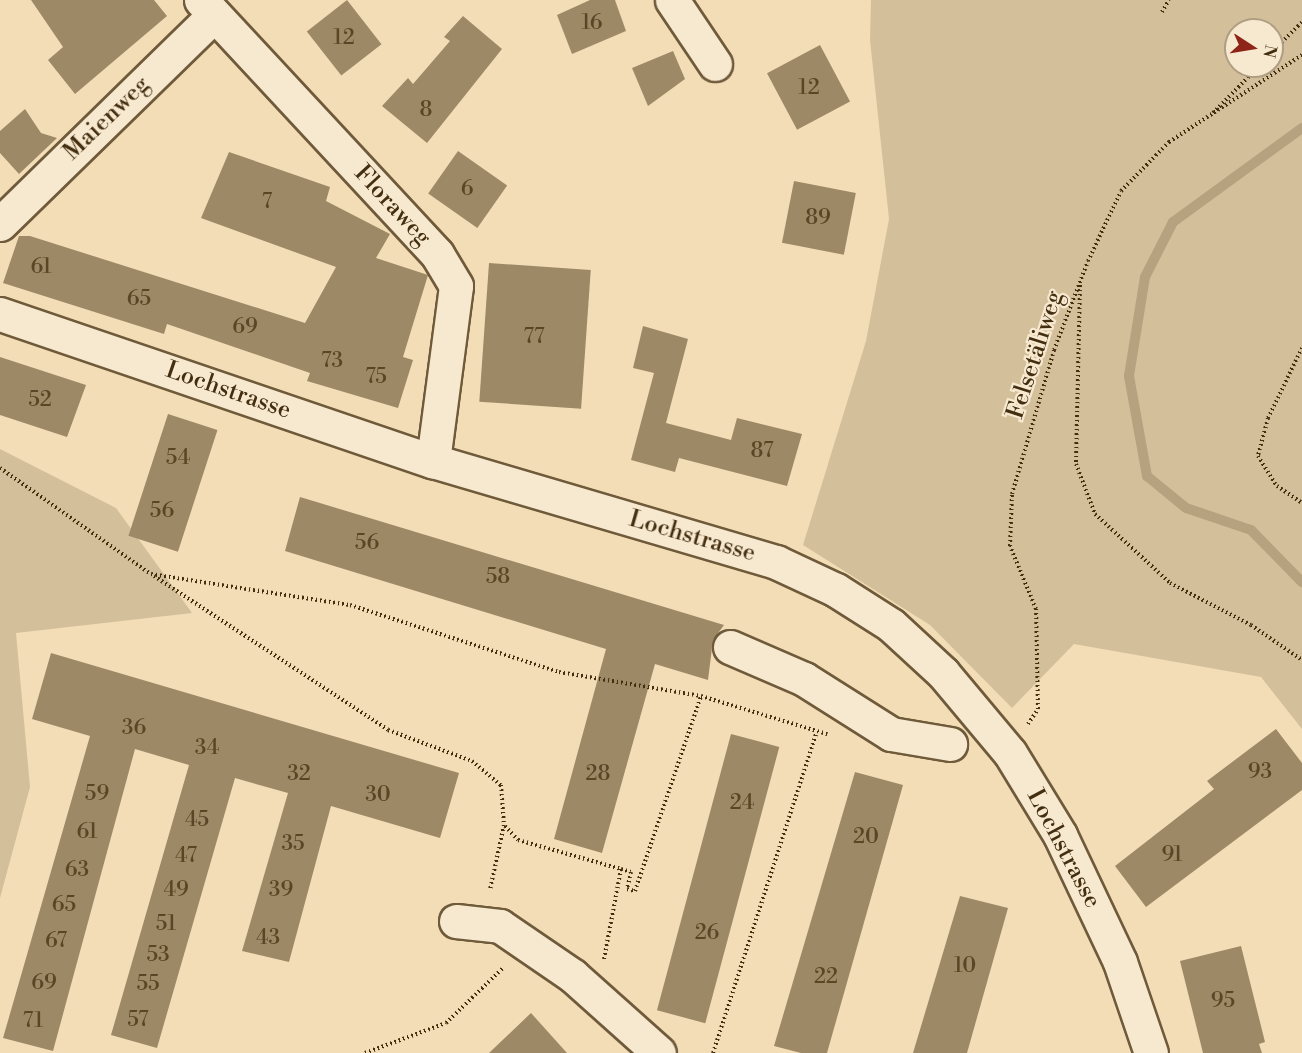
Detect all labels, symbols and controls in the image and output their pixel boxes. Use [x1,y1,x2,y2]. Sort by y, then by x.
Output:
house number: 16 [581,10,603,36]
north arrow [1224,18,1284,78]
house number: 12 [333,25,355,51]
text: N [1259,43,1281,60]
street label: Maienweg [58,71,156,167]
house number: 12 [798,75,820,101]
house number: 8 [420,97,432,123]
street label: Floraweg [347,160,437,252]
house number: 6 [461,176,473,202]
house number: 7 [262,189,272,215]
house number: 89 [805,205,831,231]
house number: 61 [30,254,52,280]
house number: 65 [127,286,151,312]
street label: Felsetäliweg [1002,287,1070,423]
house number: 69 [232,314,258,340]
house number: 77 [523,324,545,350]
house number: 73 [321,348,343,374]
street label: Lochstrasse [162,356,294,426]
house number: 75 [365,364,387,390]
house number: 52 [28,387,52,413]
house number: 87 [750,438,774,464]
house number: 54 [166,445,190,471]
house number: 56 [150,498,174,524]
street label: Lochstrasse [625,505,759,569]
house number: 56 [355,530,379,556]
house number: 58 [486,564,510,590]
house number: 36 [122,715,146,741]
house number: 34 [195,735,219,761]
house number: 93 [1248,759,1272,785]
house number: 32 [287,761,311,787]
house number: 28 [586,761,610,787]
house number: 59 [85,781,109,807]
house number: 30 [365,782,391,808]
street label: Lochstrasse [1020,785,1106,913]
house number: 24 [730,790,754,816]
house number: 45 [185,807,209,833]
house number: 61 [76,819,98,845]
house number: 20 [853,824,879,850]
house number: 35 [281,831,305,857]
house number: 91 [1161,842,1183,868]
house number: 47 [175,843,197,869]
house number: 63 [65,857,89,883]
house number: 49 [163,877,189,903]
house number: 39 [269,877,293,903]
house number: 65 [52,892,76,918]
house number: 51 [156,911,176,937]
house number: 26 [695,920,719,946]
house number: 43 [256,925,280,951]
house number: 67 [45,928,67,954]
house number: 53 [146,942,170,968]
house number: 10 [954,953,976,979]
house number: 22 [814,964,838,990]
house number: 69 [31,970,57,996]
house number: 55 [136,971,160,997]
house number: 95 [1211,988,1235,1014]
house number: 57 [127,1007,149,1033]
house number: 71 [23,1008,43,1034]

